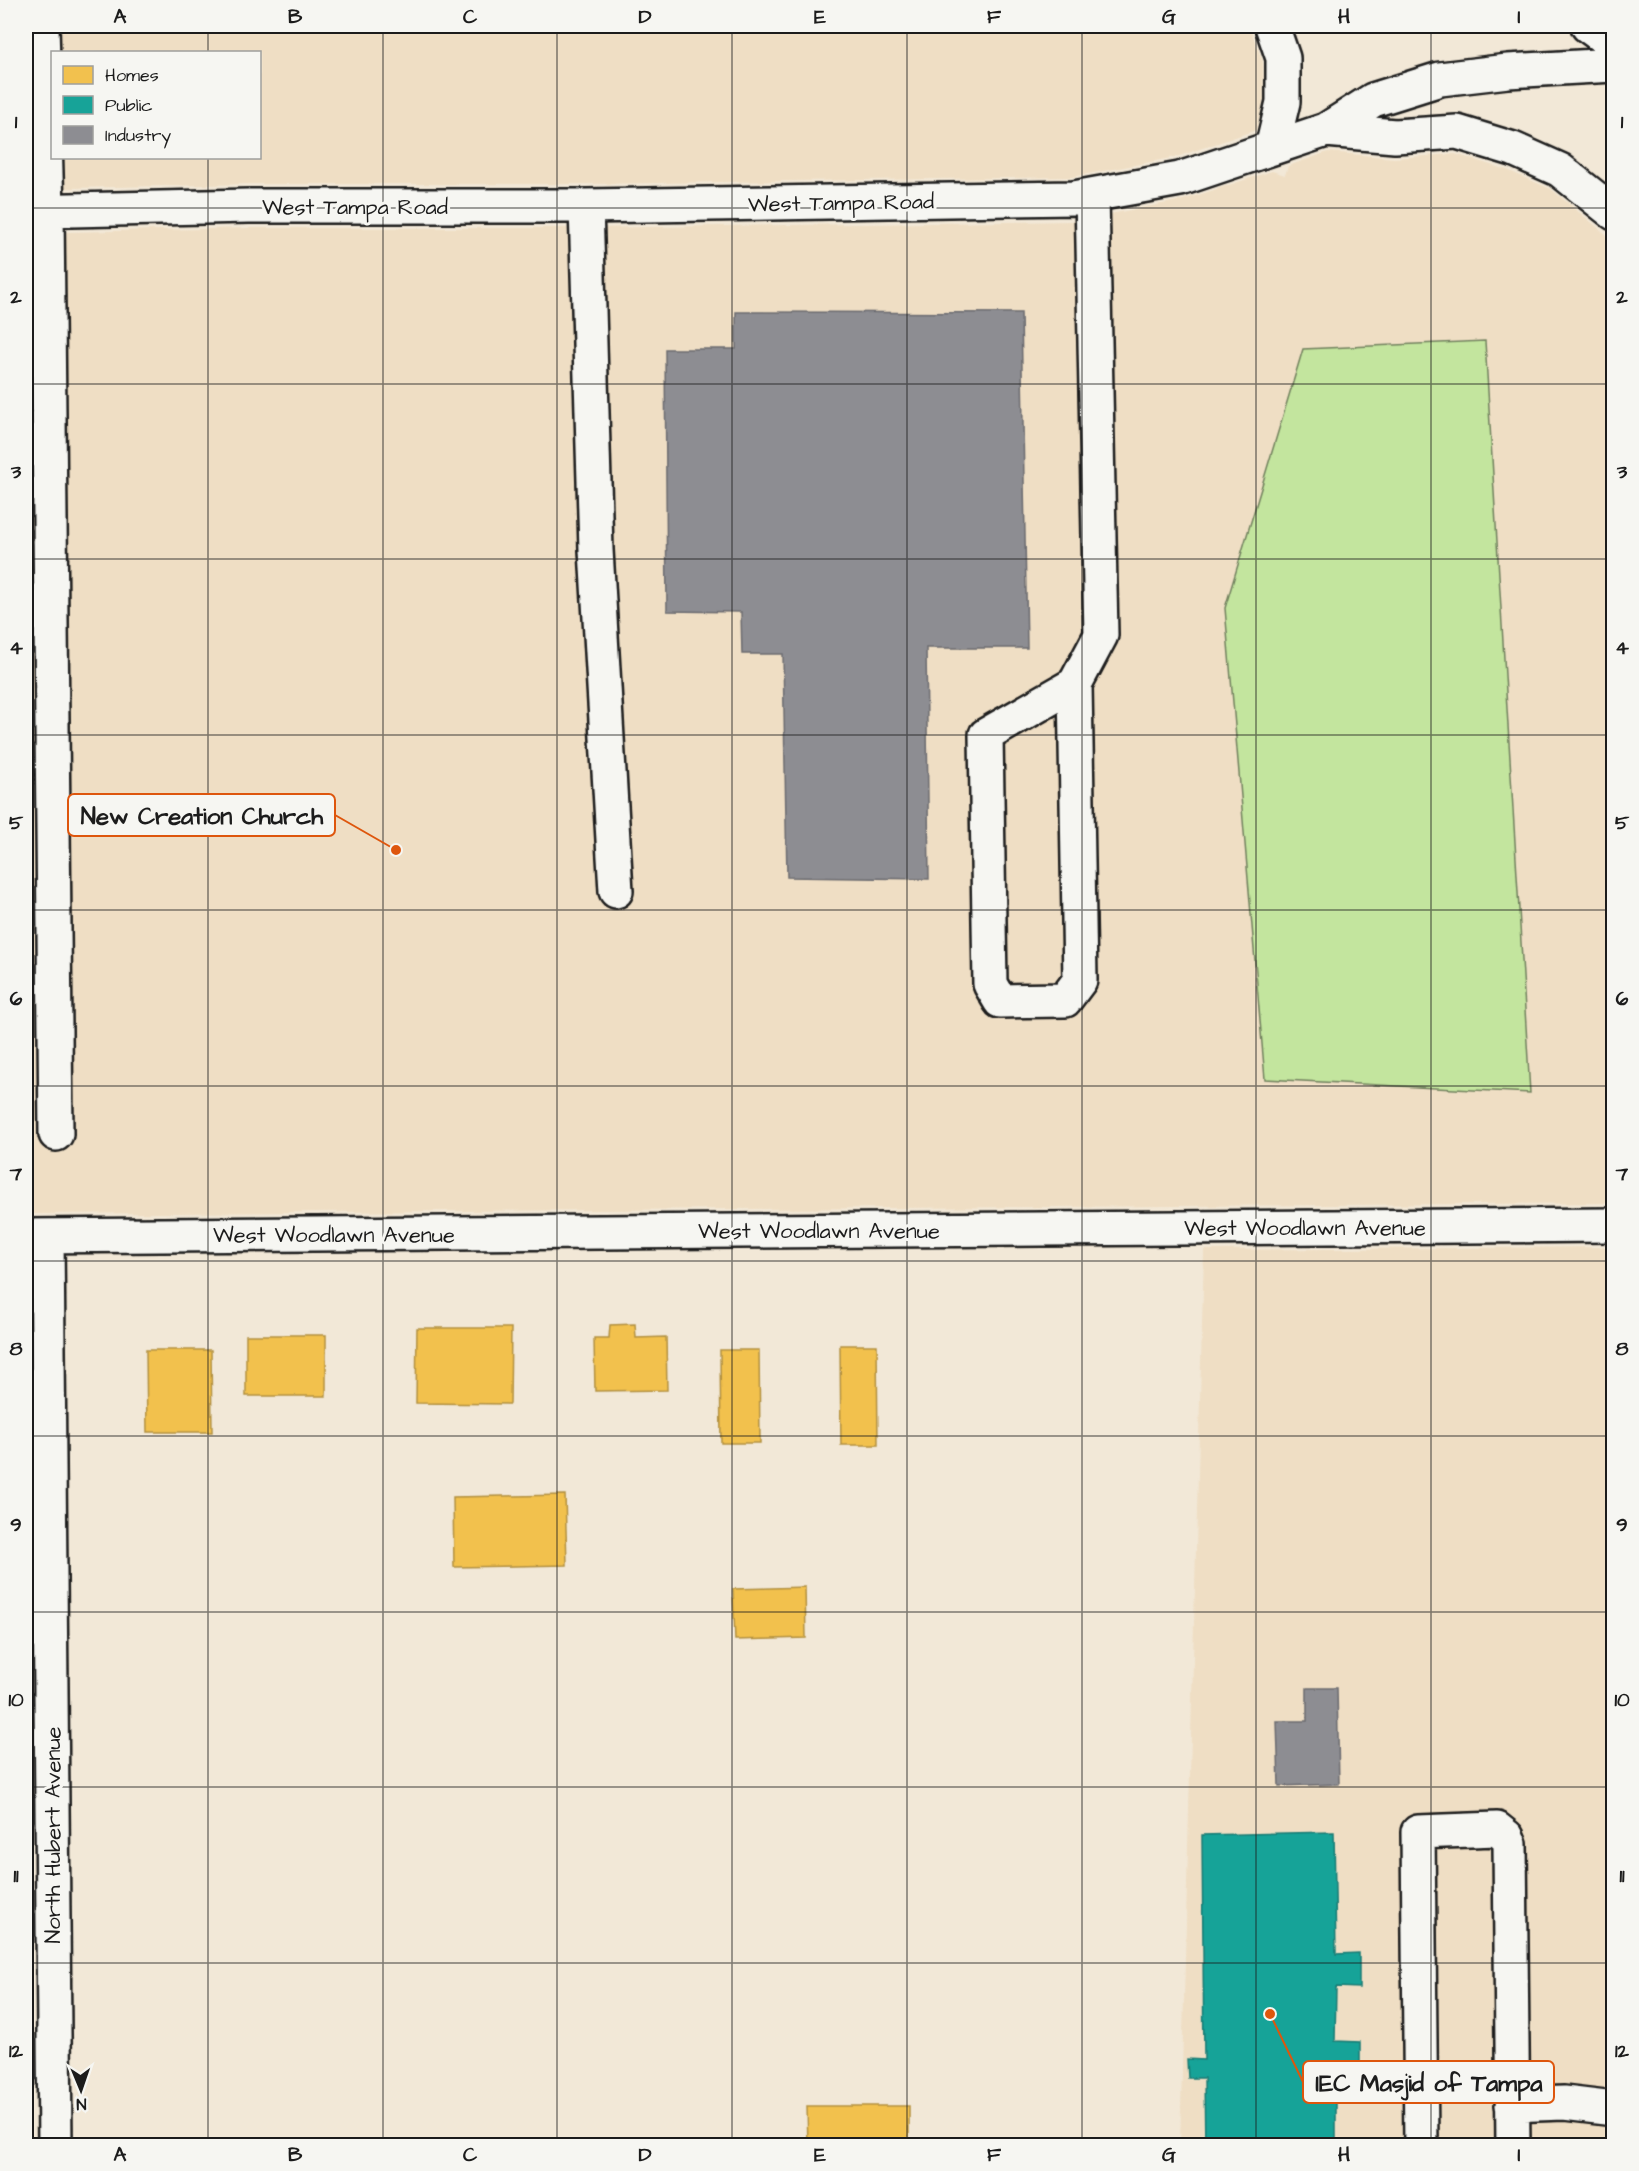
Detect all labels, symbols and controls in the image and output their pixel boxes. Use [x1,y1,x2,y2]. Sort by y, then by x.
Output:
text: A [114,3,127,31]
text: B [288,3,303,31]
text: C [463,3,478,31]
text: D [639,3,652,31]
text: E [814,3,826,31]
text: F [987,3,1002,31]
text: G [1162,3,1176,31]
text: H [1338,3,1350,31]
text: I [1517,3,1521,31]
legend [51,51,261,159]
text: Homes [105,63,159,88]
text: Public [105,93,153,118]
text: 1 [15,108,18,136]
text: 1 [1621,108,1624,136]
text: Industry [105,123,171,149]
street label: West Tampa Road [748,186,934,221]
street label: West Tampa Road [262,192,448,223]
text: 2 [9,283,22,311]
text: 2 [1615,283,1628,311]
text: 3 [10,458,22,486]
text: 3 [1616,458,1628,486]
text: 4 [9,634,23,662]
text: 4 [1615,634,1629,662]
callout: New Creation Church [68,794,335,836]
text: New Creation Church [81,800,324,834]
text: 5 [9,809,24,837]
text: 5 [1615,809,1630,837]
text: 6 [10,985,23,1013]
text: 6 [1616,985,1629,1013]
text: 7 [9,1160,23,1188]
text: 7 [1615,1160,1629,1188]
street label: West Woodlawn Avenue [1184,1213,1426,1244]
street label: West Woodlawn Avenue [698,1216,940,1247]
street label: West Woodlawn Avenue [213,1220,455,1251]
text: 8 [10,1335,23,1363]
text: 8 [1616,1335,1629,1363]
text: 9 [10,1511,22,1539]
text: 9 [1616,1511,1628,1539]
text: 10 [8,1686,24,1714]
text: 10 [1614,1686,1630,1714]
street label: North Hubert Avenue [38,1726,69,1943]
text: 11 [13,1862,19,1890]
text: 11 [1619,1862,1625,1890]
text: 12 [9,2037,24,2065]
text: 12 [1615,2037,1630,2065]
north arrow [51,2060,111,2120]
callout: IEC Masjid of Tampa [1303,2061,1554,2103]
text: IEC Masjid of Tampa [1315,2067,1543,2101]
text: N [76,2093,87,2115]
text: A [114,2141,127,2169]
text: B [288,2141,303,2169]
text: C [463,2141,478,2169]
text: D [639,2141,652,2169]
text: E [814,2141,826,2169]
text: F [987,2141,1002,2169]
text: G [1162,2141,1176,2169]
text: H [1338,2141,1350,2169]
text: I [1517,2141,1521,2169]

